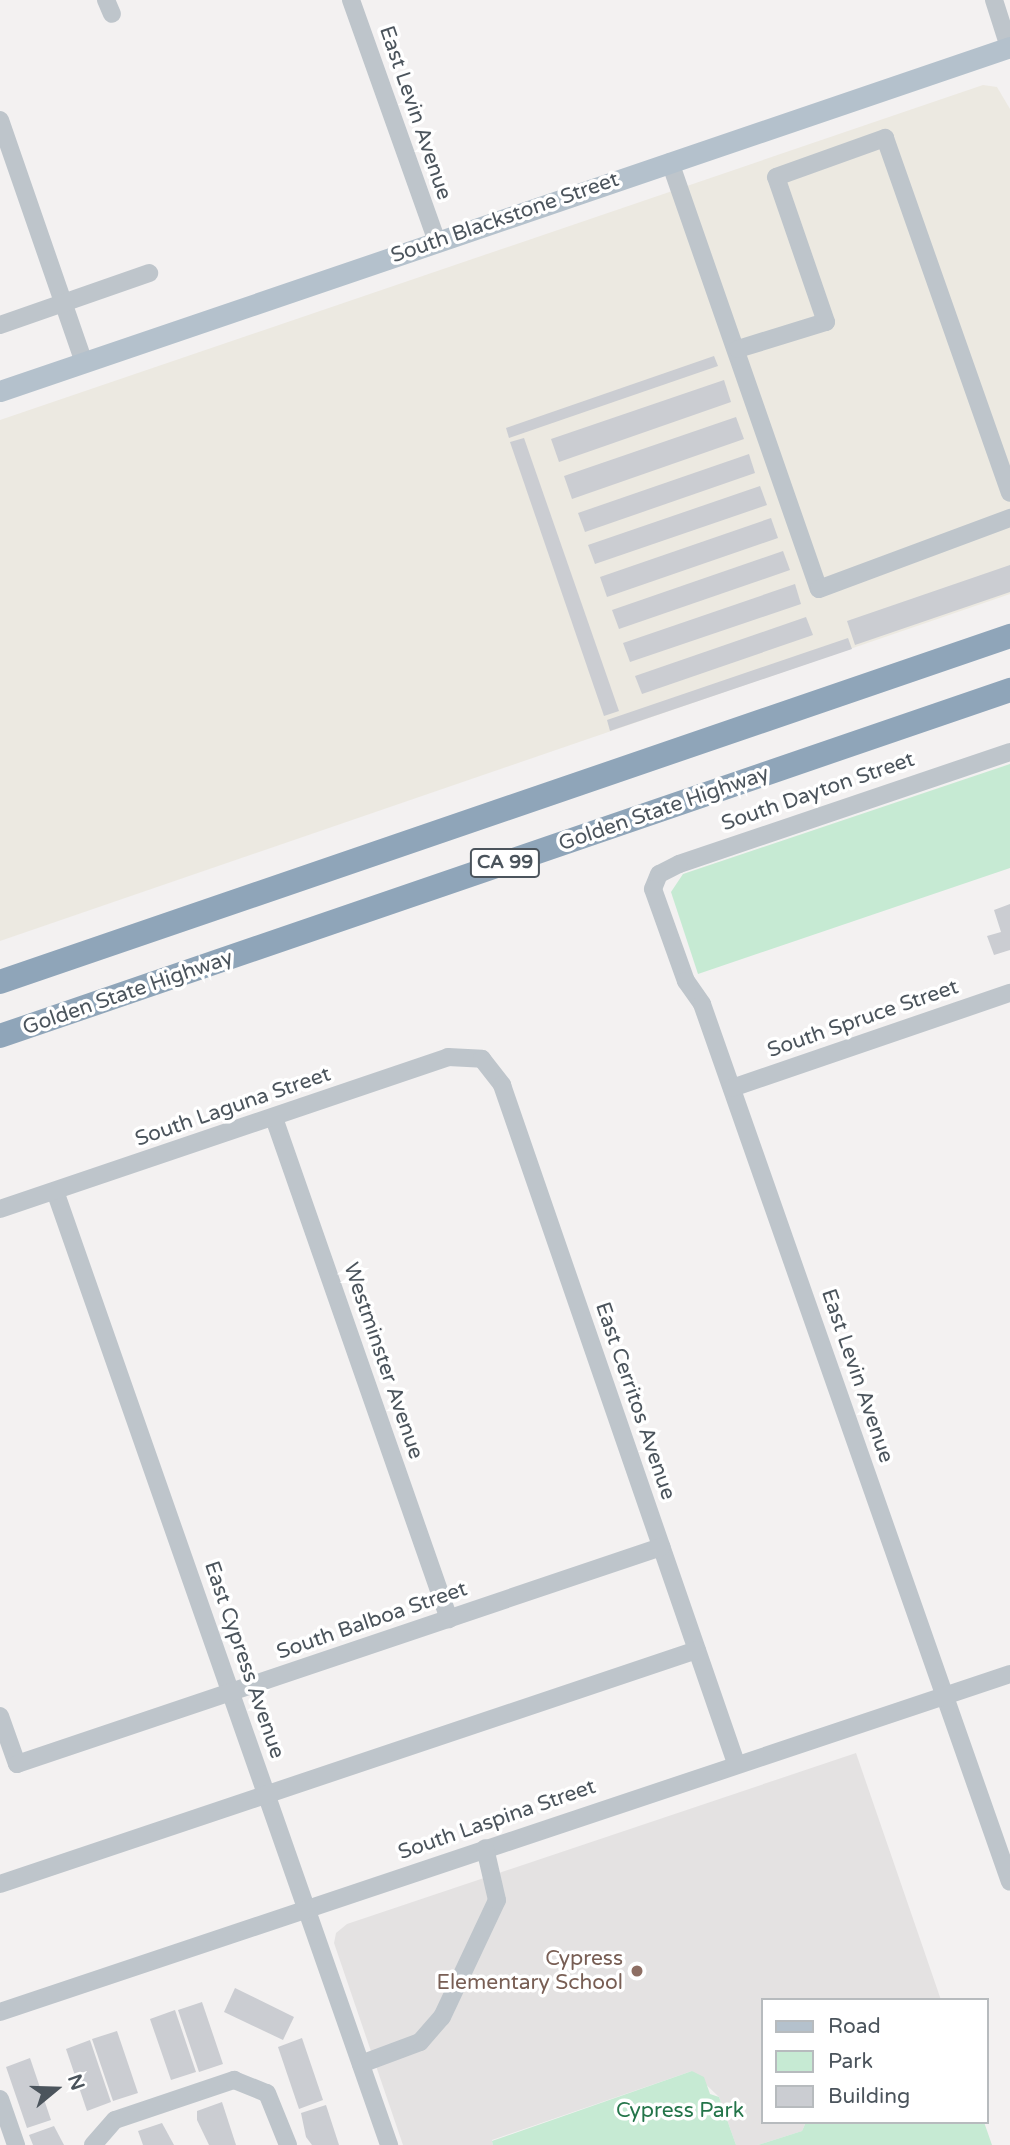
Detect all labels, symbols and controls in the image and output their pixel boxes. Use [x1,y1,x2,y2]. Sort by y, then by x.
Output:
street label: East Levin Avenue [373,23,457,203]
street label: South Blackstone Street [388,167,622,269]
street label: South Dayton Street [718,747,918,837]
street label: Golden State Highway [556,761,772,857]
road number: CA 99 [468,848,542,878]
street label: Golden State Highway [20,945,236,1041]
street label: South Spruce Street [764,975,962,1063]
street label: South Laguna Street [132,1062,334,1152]
street label: Westminster Avenue [338,1260,428,1462]
street label: East Levin Avenue [815,1286,899,1466]
street label: East Cerritos Avenue [589,1299,681,1503]
street label: East Cypress Avenue [198,1558,290,1762]
street label: South Balboa Street [274,1577,470,1665]
street label: South Laspina Street [395,1774,599,1866]
place label: Cypress Elementary School [436,1946,623,1996]
marker: Cypress Elementary School [629,1963,645,1979]
legend [762,1998,989,2124]
text: Road [828,2014,881,2039]
text: Park [828,2049,873,2074]
north arrow [21,2054,91,2124]
text: N [63,2071,89,2093]
text: Building [828,2084,910,2109]
park label: Cypress Park [616,2098,744,2124]

